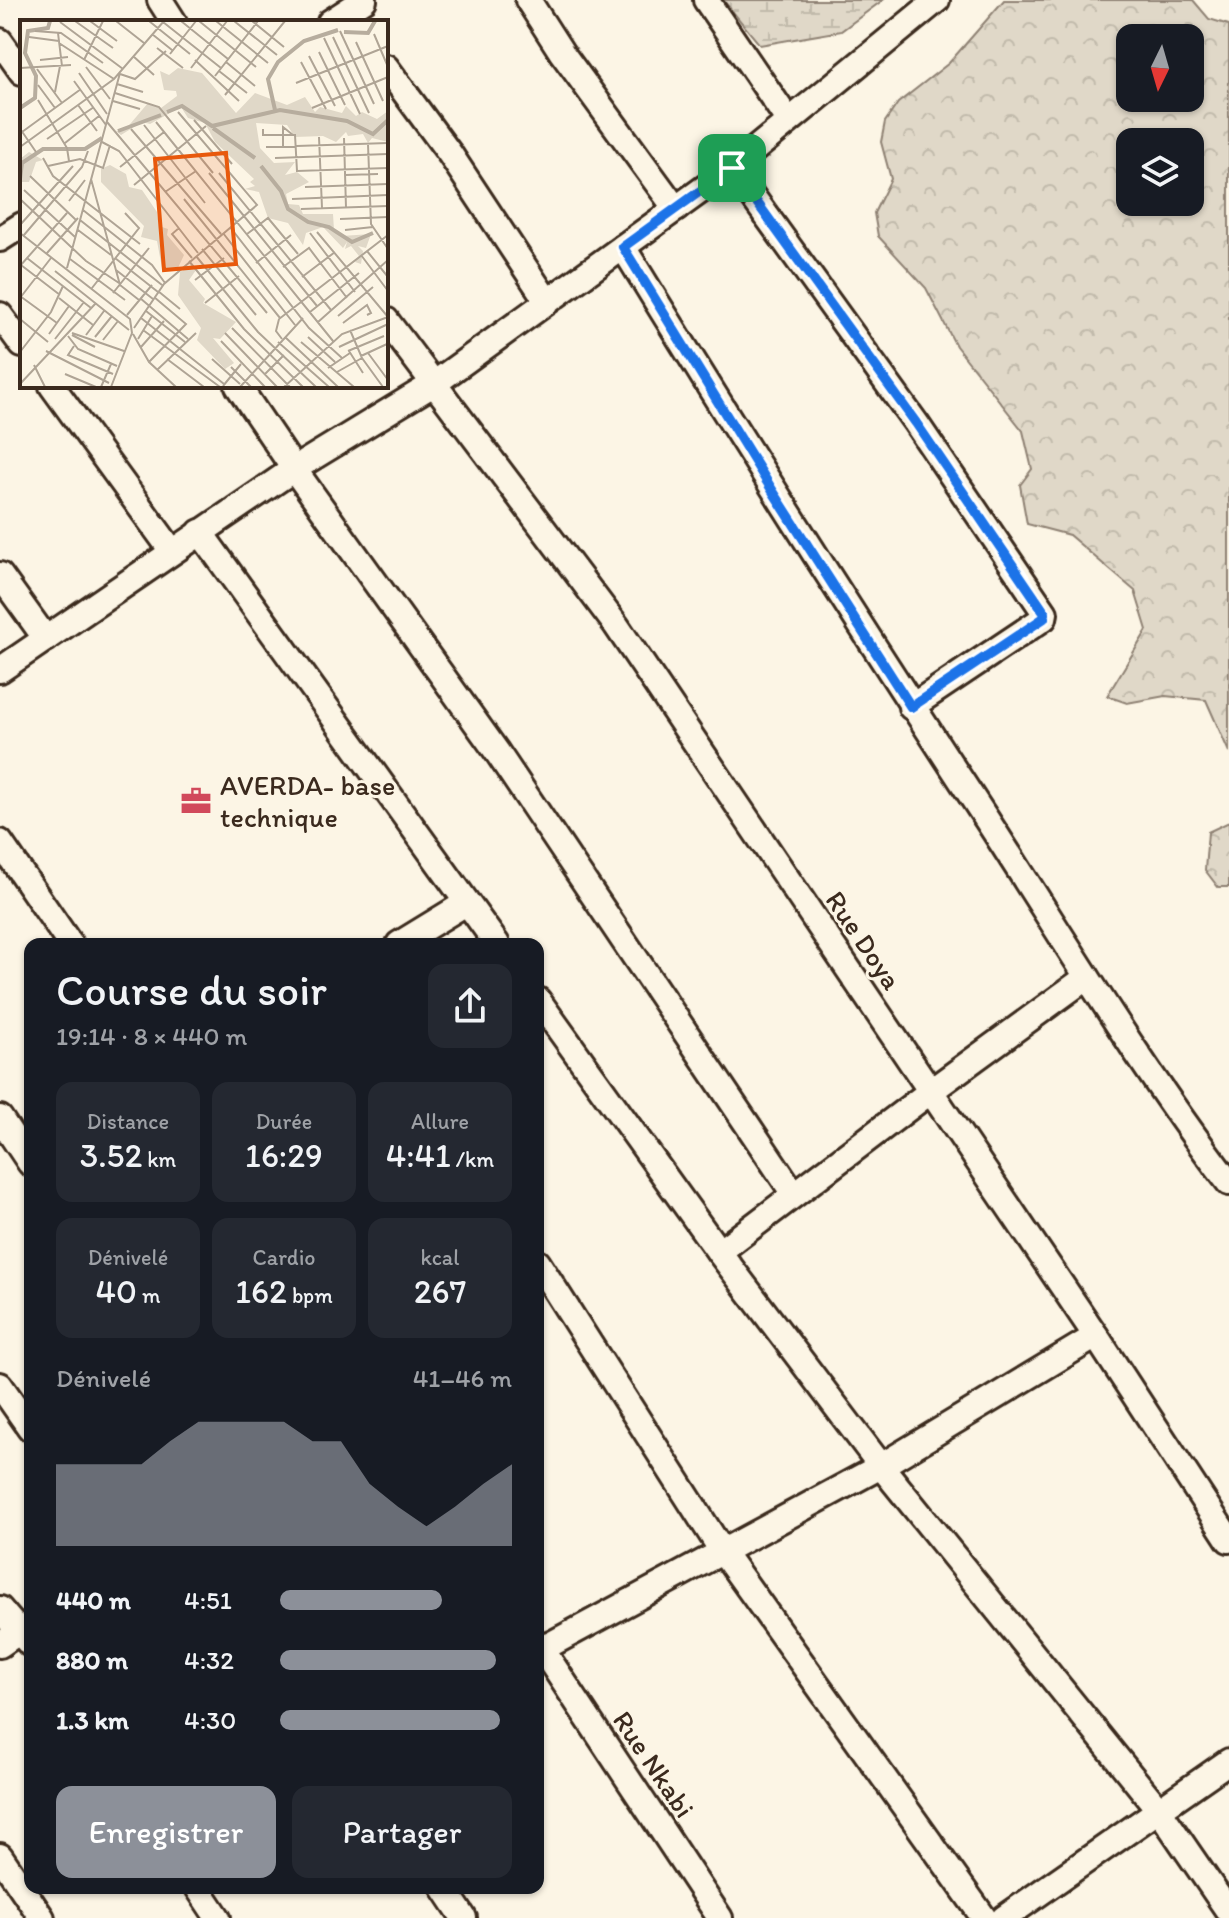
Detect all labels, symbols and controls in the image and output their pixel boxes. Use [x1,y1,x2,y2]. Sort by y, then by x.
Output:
inset map [20,20,388,388]
north arrow [1116,24,1204,112]
map controls [1116,24,1204,216]
button: layers [1116,128,1204,216]
pin [698,134,766,202]
icon: arrive [710,146,754,190]
place label: AVERDA- base technique [220,768,395,834]
office icon: AVERDA- base technique [179,784,213,818]
street label: Rue Doya [819,884,910,996]
text: Course du soir [56,963,327,1016]
button: share [428,964,512,1048]
text: 19:14 · 8 × 440 m [56,1020,247,1052]
text: Distance [87,1108,169,1135]
text: Durée [256,1108,312,1135]
text: Allure [411,1108,469,1135]
text: 3.52 [80,1135,142,1176]
text: 16:29 [245,1135,323,1176]
text: 4:41 [386,1135,451,1176]
text: km [142,1146,176,1173]
text: /km [451,1146,494,1173]
text: Dénivelé [88,1244,168,1271]
text: Cardio [253,1244,315,1271]
text: kcal [420,1244,460,1271]
text: 40 [96,1271,137,1312]
text: 162 [235,1271,287,1312]
text: 267 [414,1271,466,1312]
text: m [137,1282,160,1309]
text: bpm [287,1282,333,1309]
text: Dénivelé [56,1362,151,1394]
text: 41–46 m [413,1362,512,1394]
text: 440 m [56,1584,131,1616]
text: 4:51 [184,1584,232,1616]
text: 880 m [56,1644,128,1676]
text: 4:32 [184,1644,234,1676]
text: 1.3 km [56,1704,129,1736]
text: 4:30 [184,1704,236,1736]
street label: Rue Nkabi [606,1704,702,1824]
button: Enregistrer [56,1786,276,1878]
button: Partager [292,1786,512,1878]

